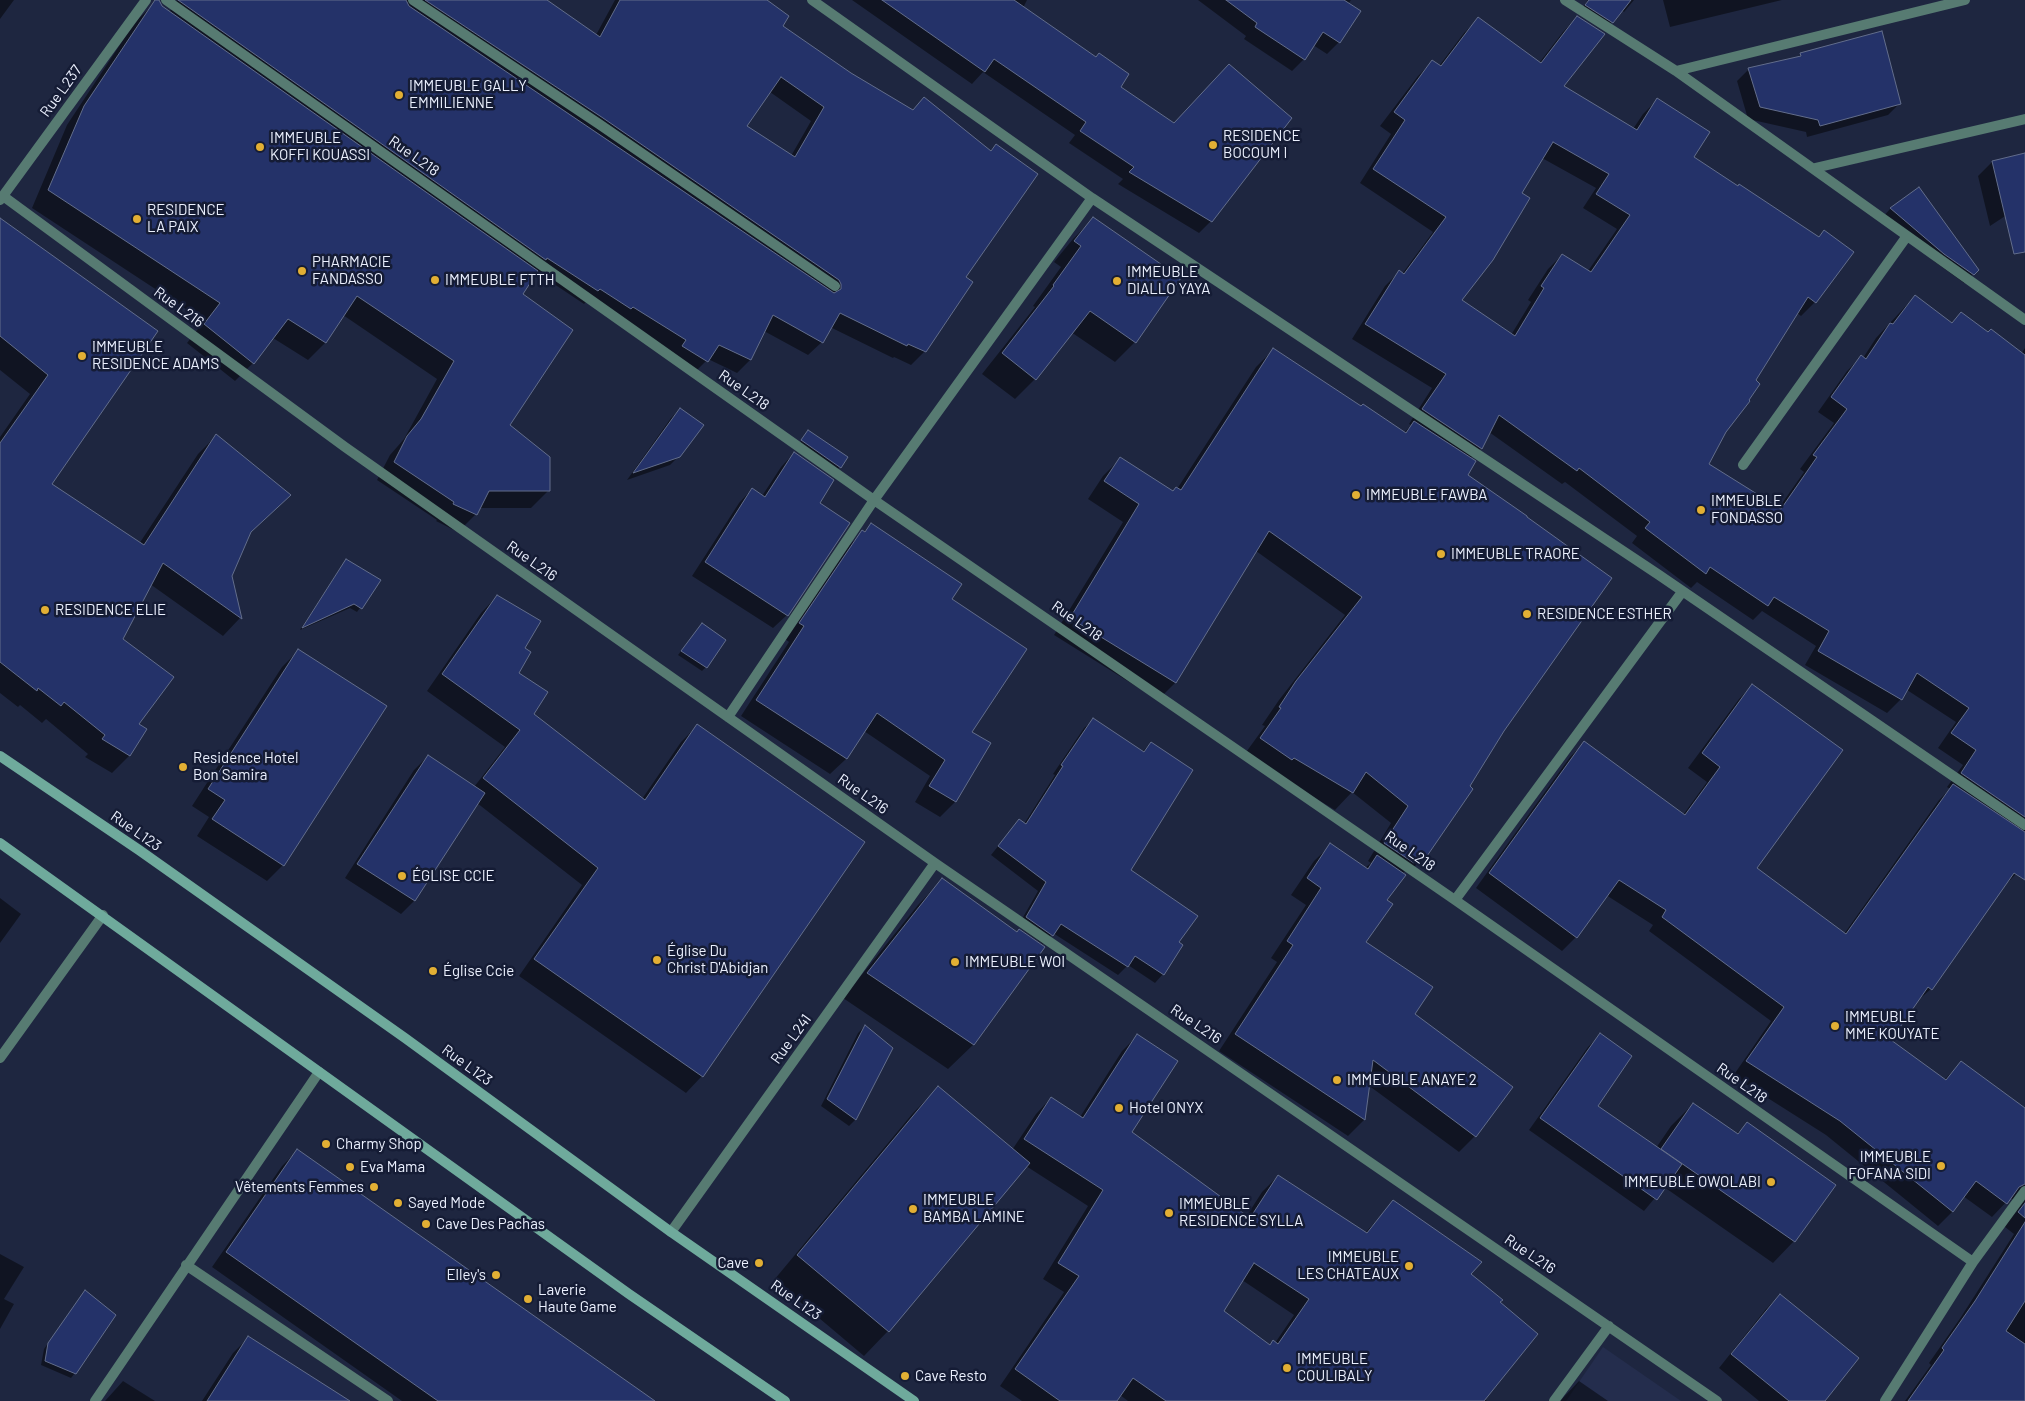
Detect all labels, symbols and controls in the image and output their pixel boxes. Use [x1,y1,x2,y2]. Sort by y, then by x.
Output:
street label: Rue L237 [36,62,86,120]
place label: IMMEUBLE GALLY EMMILIENNE [409,77,527,112]
marker: IMMEUBLE GALLY EMMILIENNE [393,89,405,101]
place label: RESIDENCE BOCOUM I [1223,127,1301,162]
place label: IMMEUBLE KOFFI KOUASSI [270,129,370,164]
street label: Rue L218 [385,132,443,180]
marker: RESIDENCE BOCOUM I [1207,139,1219,151]
marker: IMMEUBLE KOFFI KOUASSI [254,141,266,153]
place label: RESIDENCE LA PAIX [147,201,225,236]
marker: RESIDENCE LA PAIX [131,213,143,225]
place label: PHARMACIE FANDASSO [312,253,391,288]
place label: IMMEUBLE DIALLO YAYA [1127,263,1210,298]
marker: PHARMACIE FANDASSO [296,265,308,277]
place label: IMMEUBLE FTTH [445,271,555,289]
marker: IMMEUBLE FTTH [429,274,441,286]
marker: IMMEUBLE DIALLO YAYA [1111,275,1123,287]
street label: Rue L216 [150,283,208,331]
place label: IMMEUBLE RESIDENCE ADAMS [92,338,219,373]
marker: IMMEUBLE RESIDENCE ADAMS [76,350,88,362]
street label: Rue L218 [715,366,773,414]
place label: IMMEUBLE FAWBA [1366,486,1487,504]
marker: IMMEUBLE FAWBA [1350,489,1362,501]
place label: IMMEUBLE FONDASSO [1711,492,1783,527]
marker: IMMEUBLE FONDASSO [1695,504,1707,516]
street label: Rue L216 [503,537,561,585]
place label: IMMEUBLE TRAORE [1451,545,1580,563]
marker: IMMEUBLE TRAORE [1435,548,1447,560]
street label: Rue L218 [1048,597,1106,645]
place label: RESIDENCE ELIE [55,601,166,619]
marker: RESIDENCE ELIE [39,604,51,616]
place label: RESIDENCE ESTHER [1537,605,1672,623]
marker: RESIDENCE ESTHER [1521,608,1533,620]
place label: Residence Hotel Bon Samira [193,749,299,784]
marker: Residence Hotel Bon Samira [177,761,189,773]
street label: Rue L216 [834,770,892,818]
street label: Rue L123 [107,807,165,855]
street label: Rue L218 [1381,827,1439,875]
place label: ÉGLISE CCIE [412,867,495,885]
marker: ÉGLISE CCIE [396,870,408,882]
place label: Église Du Christ D'Abidjan [667,942,768,977]
place label: IMMEUBLE WOI [965,953,1065,971]
marker: Église Du Christ D'Abidjan [651,954,663,966]
marker: IMMEUBLE WOI [949,956,961,968]
place label: Église Ccie [443,962,514,980]
marker: Église Ccie [427,965,439,977]
street label: Rue L216 [1167,1000,1225,1048]
place label: IMMEUBLE MME KOUYATE [1845,1008,1940,1043]
street label: Rue L241 [767,1011,815,1067]
marker: IMMEUBLE MME KOUYATE [1829,1020,1841,1032]
street label: Rue L123 [438,1041,496,1089]
street label: Rue L218 [1713,1059,1771,1107]
place label: IMMEUBLE ANAYE 2 [1347,1071,1477,1089]
marker: IMMEUBLE ANAYE 2 [1331,1074,1343,1086]
place label: Hotel ONYX [1129,1099,1203,1117]
marker: Hotel ONYX [1113,1102,1125,1114]
place label: Charmy Shop [336,1135,422,1153]
marker: Charmy Shop [320,1138,332,1150]
place label: IMMEUBLE FOFANA SIDI [1848,1148,1931,1183]
place label: Eva Mama [360,1158,425,1176]
marker: IMMEUBLE FOFANA SIDI [1935,1160,1947,1172]
marker: Eva Mama [344,1161,356,1173]
place label: IMMEUBLE OWOLABI [1624,1173,1761,1191]
marker: IMMEUBLE OWOLABI [1765,1176,1777,1188]
place label: Vêtements Femmes [235,1178,364,1196]
marker: Vêtements Femmes [368,1181,380,1193]
place label: IMMEUBLE BAMBA LAMINE [923,1191,1025,1226]
place label: Sayed Mode [408,1194,485,1212]
place label: IMMEUBLE RESIDENCE SYLLA [1179,1195,1303,1230]
marker: Sayed Mode [392,1197,404,1209]
marker: IMMEUBLE BAMBA LAMINE [907,1203,919,1215]
marker: IMMEUBLE RESIDENCE SYLLA [1163,1207,1175,1219]
place label: Cave Des Pachas [436,1215,545,1233]
marker: Cave Des Pachas [420,1218,432,1230]
street label: Rue L216 [1501,1230,1559,1278]
place label: IMMEUBLE LES CHATEAUX [1297,1248,1399,1283]
place label: Cave [718,1254,749,1272]
marker: Cave [753,1257,765,1269]
marker: IMMEUBLE LES CHATEAUX [1403,1260,1415,1272]
place label: Elley's [447,1266,486,1284]
marker: Elley's [490,1269,502,1281]
street label: Rue L123 [767,1276,825,1324]
place label: Laverie Haute Game [538,1281,617,1316]
marker: Laverie Haute Game [522,1293,534,1305]
place label: IMMEUBLE COULIBALY [1297,1350,1372,1385]
marker: IMMEUBLE COULIBALY [1281,1362,1293,1374]
place label: Cave Resto [915,1367,987,1385]
marker: Cave Resto [899,1370,911,1382]

